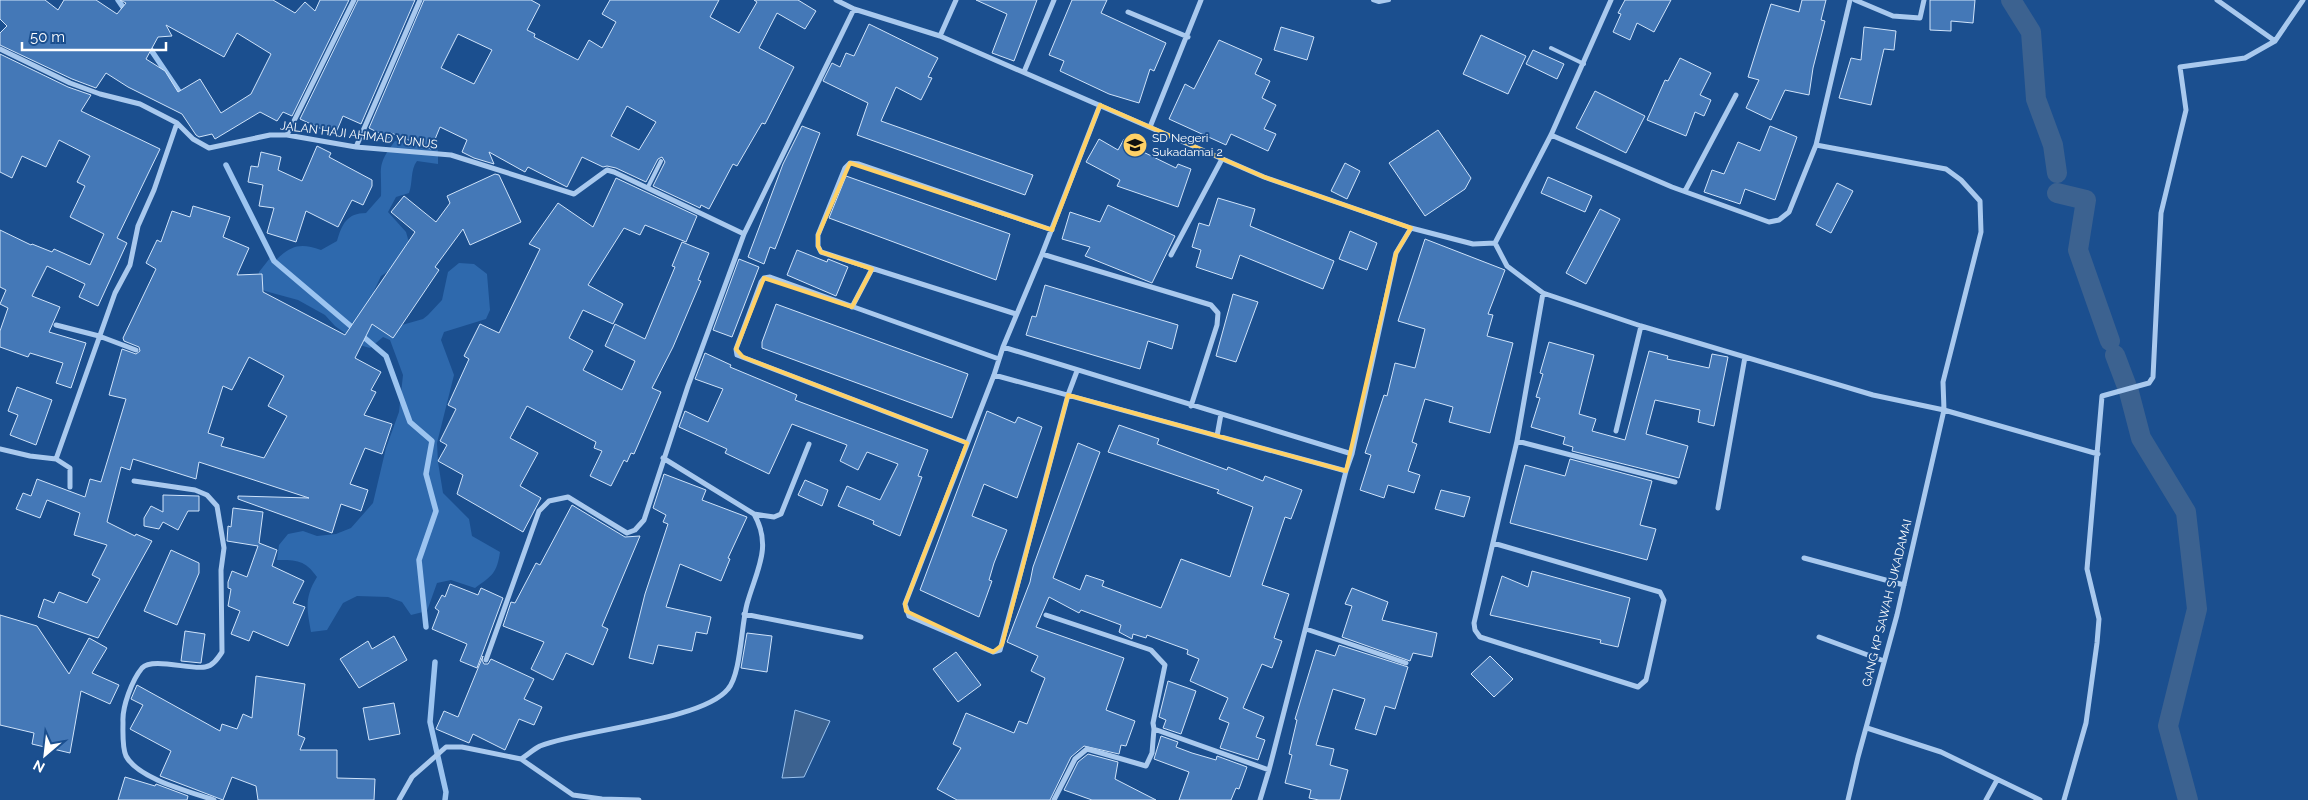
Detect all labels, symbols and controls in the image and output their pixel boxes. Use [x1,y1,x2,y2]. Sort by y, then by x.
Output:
scale bar [22,20,166,52]
text: 50 m [30,28,65,46]
street label: JALAN HAJI AHMAD YUNUS [279,118,439,152]
place label: SD Negeri Sukadamai 2 [1152,131,1223,159]
school or university icon: SD Negeri Sukadamai 2 [1122,132,1148,158]
street label: GANG KP SAWAH SUKADAMAI [1859,518,1915,688]
north arrow [20,730,70,780]
text: N [30,757,47,776]

